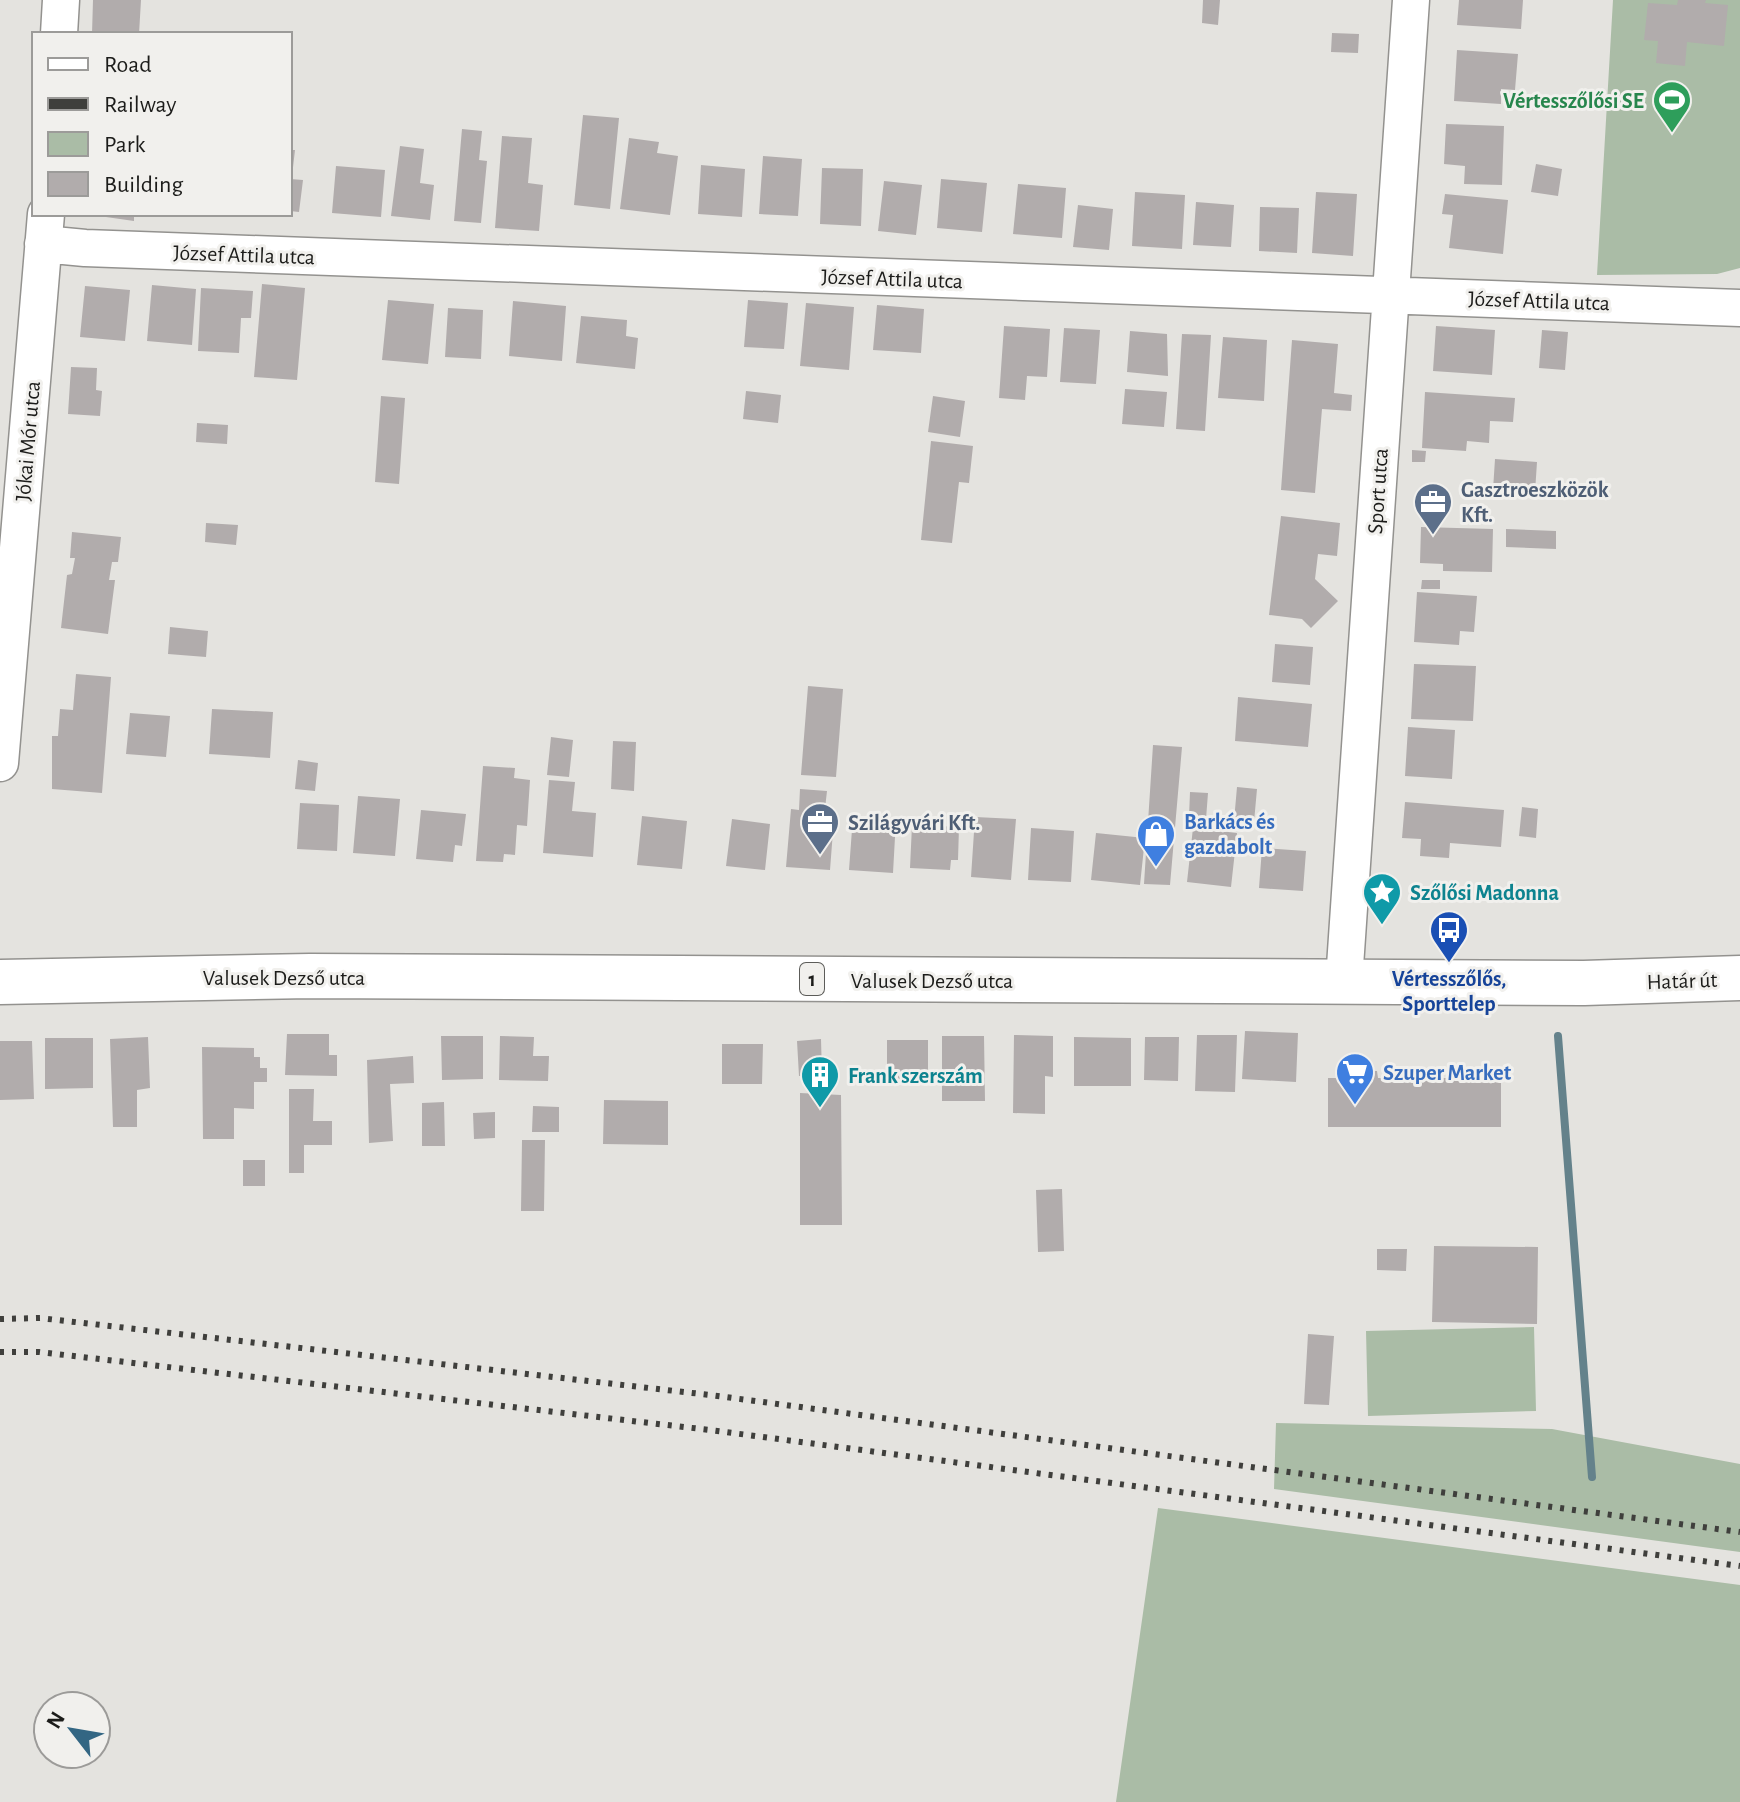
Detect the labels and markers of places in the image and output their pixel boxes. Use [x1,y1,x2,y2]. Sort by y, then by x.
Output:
sports icon: Vértesszőlősi SE [1651,79,1693,134]
place label: Vértesszőlősi SE [1503,90,1644,112]
place label: Gasztroeszközök Kft. [1461,479,1609,526]
office icon: Gasztroeszközök Kft. [1412,481,1454,536]
office icon: Szilágyvári Kft. [799,801,841,856]
place label: Barkács és gazdabolt [1184,811,1275,858]
place label: Szilágyvári Kft. [848,812,980,835]
shop icon: Barkács és gazdabolt [1135,813,1177,868]
place icon: Szőlősi Madonna [1361,871,1403,926]
place label: Szőlősi Madonna [1410,882,1560,904]
bus stop icon: Vértesszőlős, Sporttelep [1428,909,1470,964]
place label: Vértesszőlős, Sporttelep [1392,968,1506,1015]
supermarket icon: Szuper Market [1334,1051,1376,1106]
building icon: Frank szerszám [799,1054,841,1109]
place label: Szuper Market [1383,1062,1512,1084]
place label: Frank szerszám [848,1065,983,1087]

